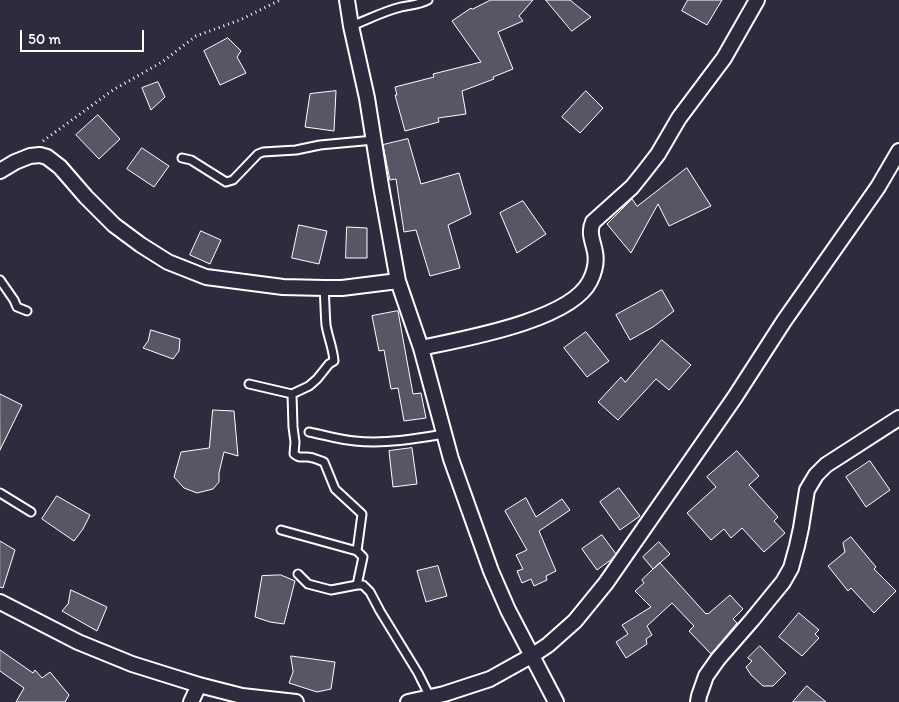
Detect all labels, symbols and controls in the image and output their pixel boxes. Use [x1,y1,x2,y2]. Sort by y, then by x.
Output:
scale bar [22,20,146,52]
text: 50 m [28,30,61,48]

